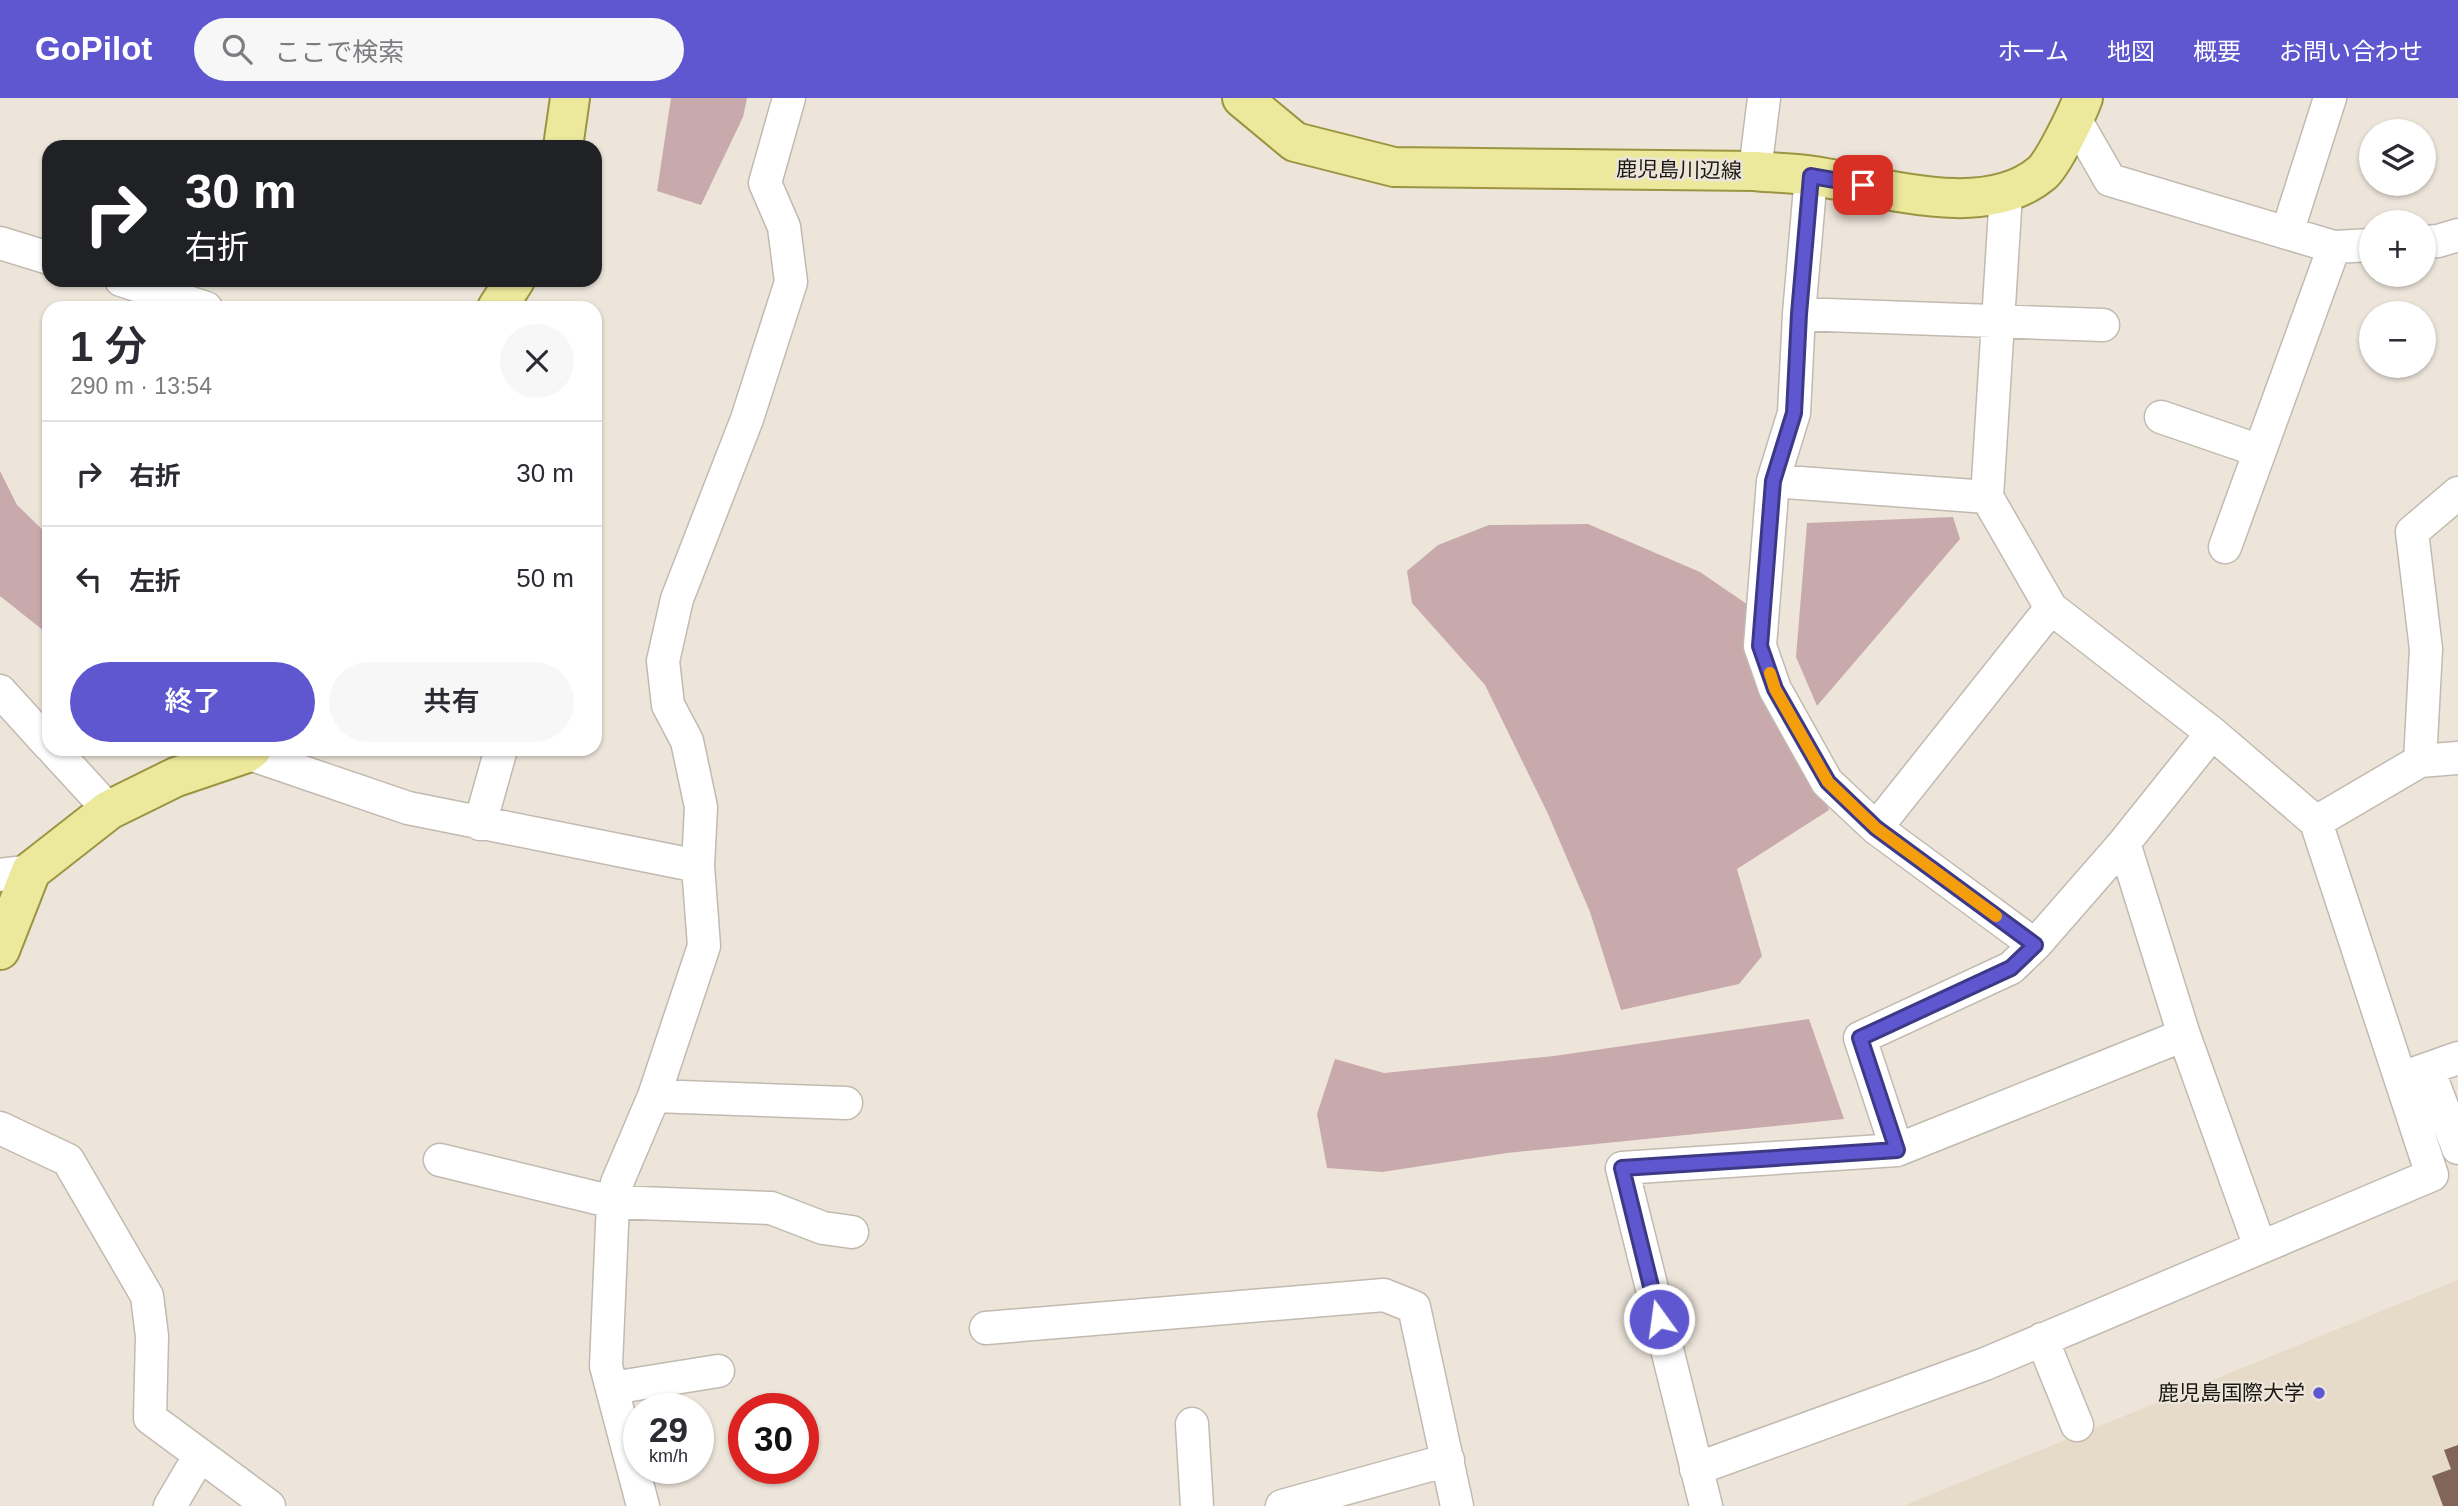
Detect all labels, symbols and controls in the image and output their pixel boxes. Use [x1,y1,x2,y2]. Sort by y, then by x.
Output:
search box [194,18,684,81]
text: GoPilot [35,30,152,67]
icon: search [218,30,256,68]
text: ここで検索 [274,37,404,67]
text: ホーム [1998,38,2069,65]
text: 地図 [2107,38,2155,65]
text: 概要 [2193,38,2241,65]
text: お問い合わせ [2279,38,2423,65]
map controls [2359,119,2436,378]
button: layers [2359,119,2436,196]
pin [1833,155,1893,215]
street label: 鹿児島川辺線 [1616,157,1742,182]
text: 30 m [185,164,297,218]
icon: arrive [1844,166,1882,204]
icon: right [70,168,161,259]
button: + [2359,210,2436,287]
text: 右折 [185,229,249,265]
button: − [2359,301,2436,378]
text: 1 分 [70,323,147,370]
button: close [500,324,574,398]
text: 290 m · 13:54 [70,373,212,399]
icon: right [70,455,108,493]
text: 30 m [516,458,574,488]
text: 右折 [129,461,181,491]
icon: left [70,560,108,598]
text: 50 m [516,563,574,593]
text: 左折 [129,566,181,596]
button: 終了 [70,662,315,742]
button: 共有 [329,662,574,742]
position arrow [1622,1282,1696,1356]
place label: 鹿児島国際大学 [2158,1381,2305,1404]
marker: 鹿児島国際大学 [2311,1385,2327,1401]
speed limit sign: 30 [728,1393,819,1484]
text: 29 [649,1410,688,1449]
text: km/h [649,1446,688,1466]

